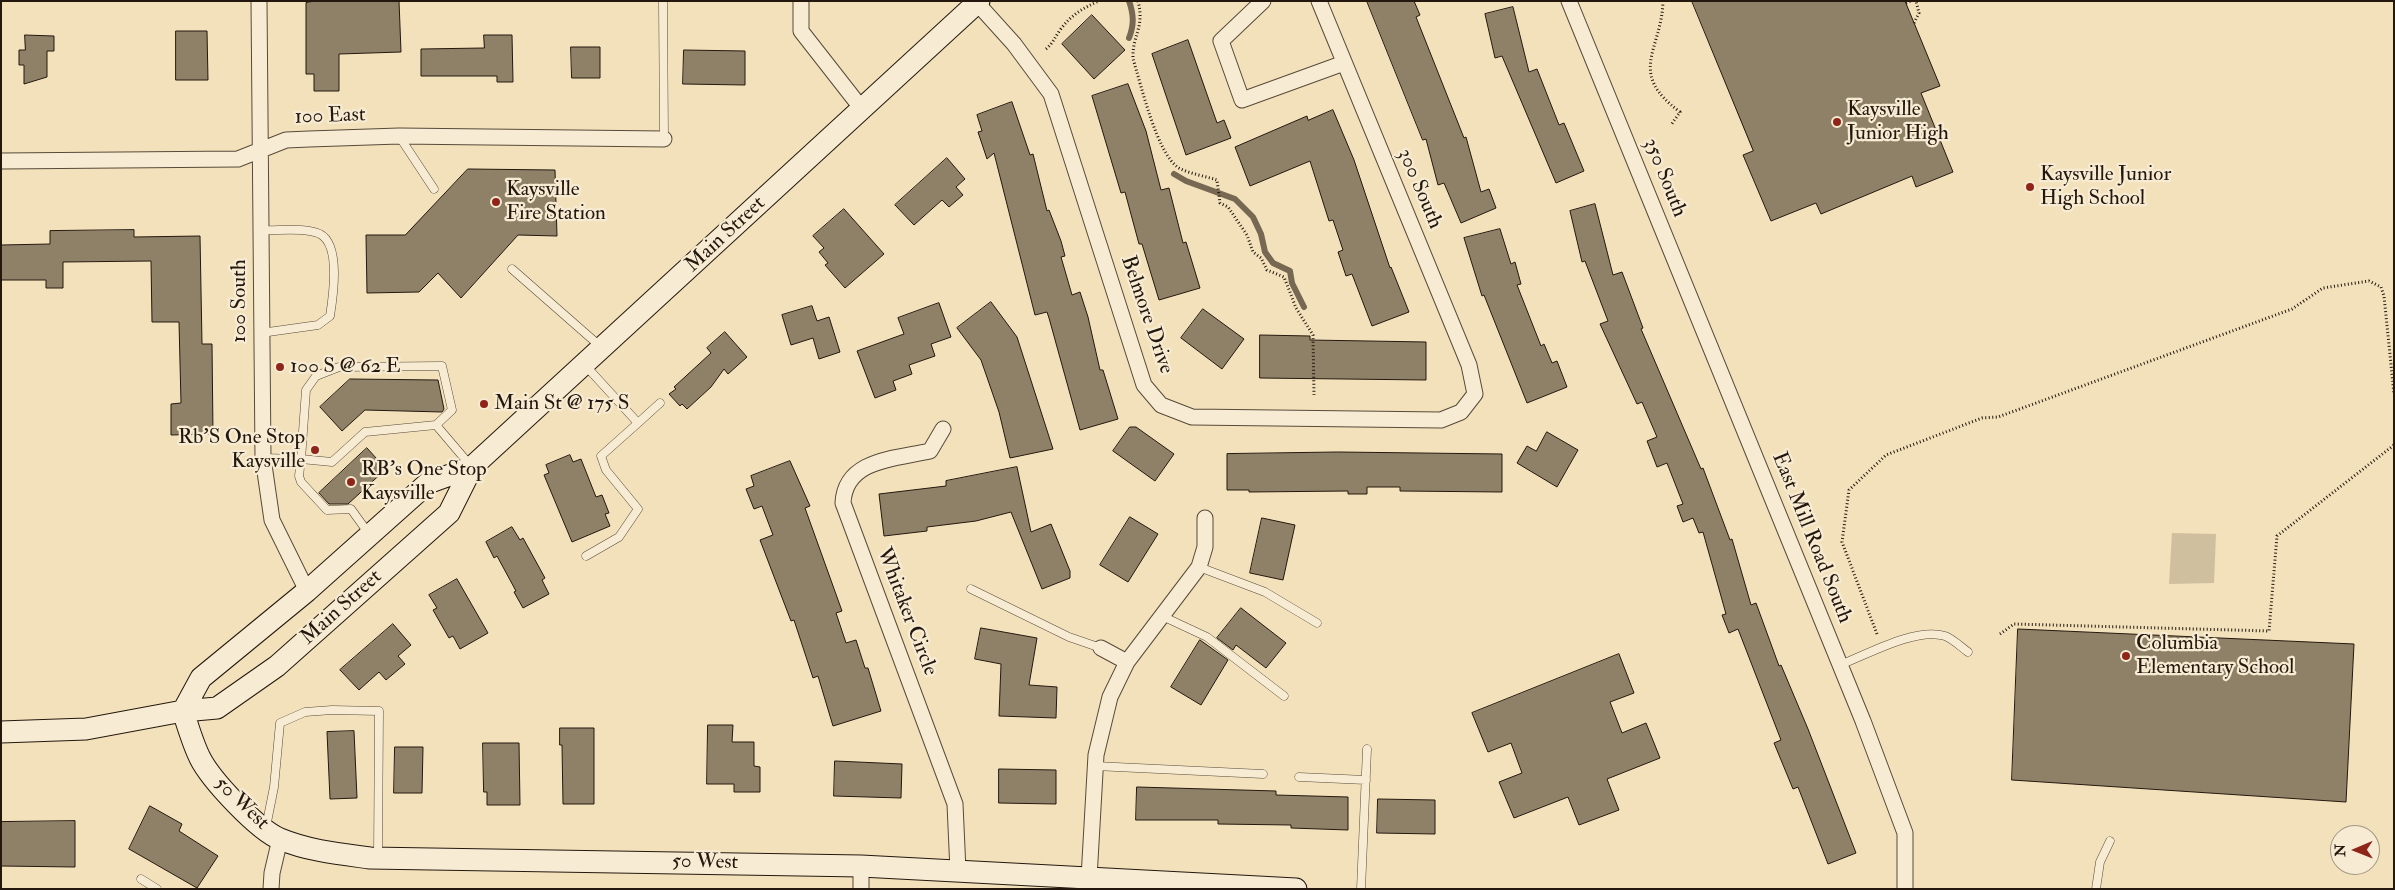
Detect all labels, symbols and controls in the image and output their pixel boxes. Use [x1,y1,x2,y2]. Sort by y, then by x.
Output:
place label: Kaysville Junior High [1847,97,1949,147]
street label: 100 East [294,103,366,131]
marker: Kaysville Junior High [1831,116,1843,128]
street label: 350 South [1637,135,1691,221]
street label: 300 South [1391,145,1447,233]
place label: Kaysville Junior High School [2040,162,2171,212]
place label: Kaysville Fire Station [506,177,606,227]
marker: Kaysville Junior High School [2024,181,2036,193]
street label: Main Street [681,192,771,278]
marker: Kaysville Fire Station [490,196,502,208]
street label: Belmore Drive [1114,253,1178,377]
street label: 100 South [227,259,253,343]
place label: 100 S @ 62 E [290,354,401,380]
marker: 100 S @ 62 E [274,361,286,373]
place label: Main St @ 175 S [494,391,630,417]
marker: Main St @ 175 S [478,398,490,410]
place label: Rb'S One Stop Kaysville [178,425,305,475]
marker: Rb'S One Stop Kaysville [309,444,321,456]
street label: East Mill Road South [1765,449,1857,627]
place label: RB's One Stop Kaysville [361,457,487,507]
marker: RB's One Stop Kaysville [345,476,357,488]
street label: Whitaker Circle [870,544,942,680]
street label: Main Street [296,565,388,651]
place label: Columbia Elementary School [2136,631,2294,681]
marker: Columbia Elementary School [2120,650,2132,662]
street label: 50 West [208,772,274,836]
north arrow [2330,825,2380,875]
text: N [2332,844,2349,857]
street label: 50 West [672,850,738,876]

